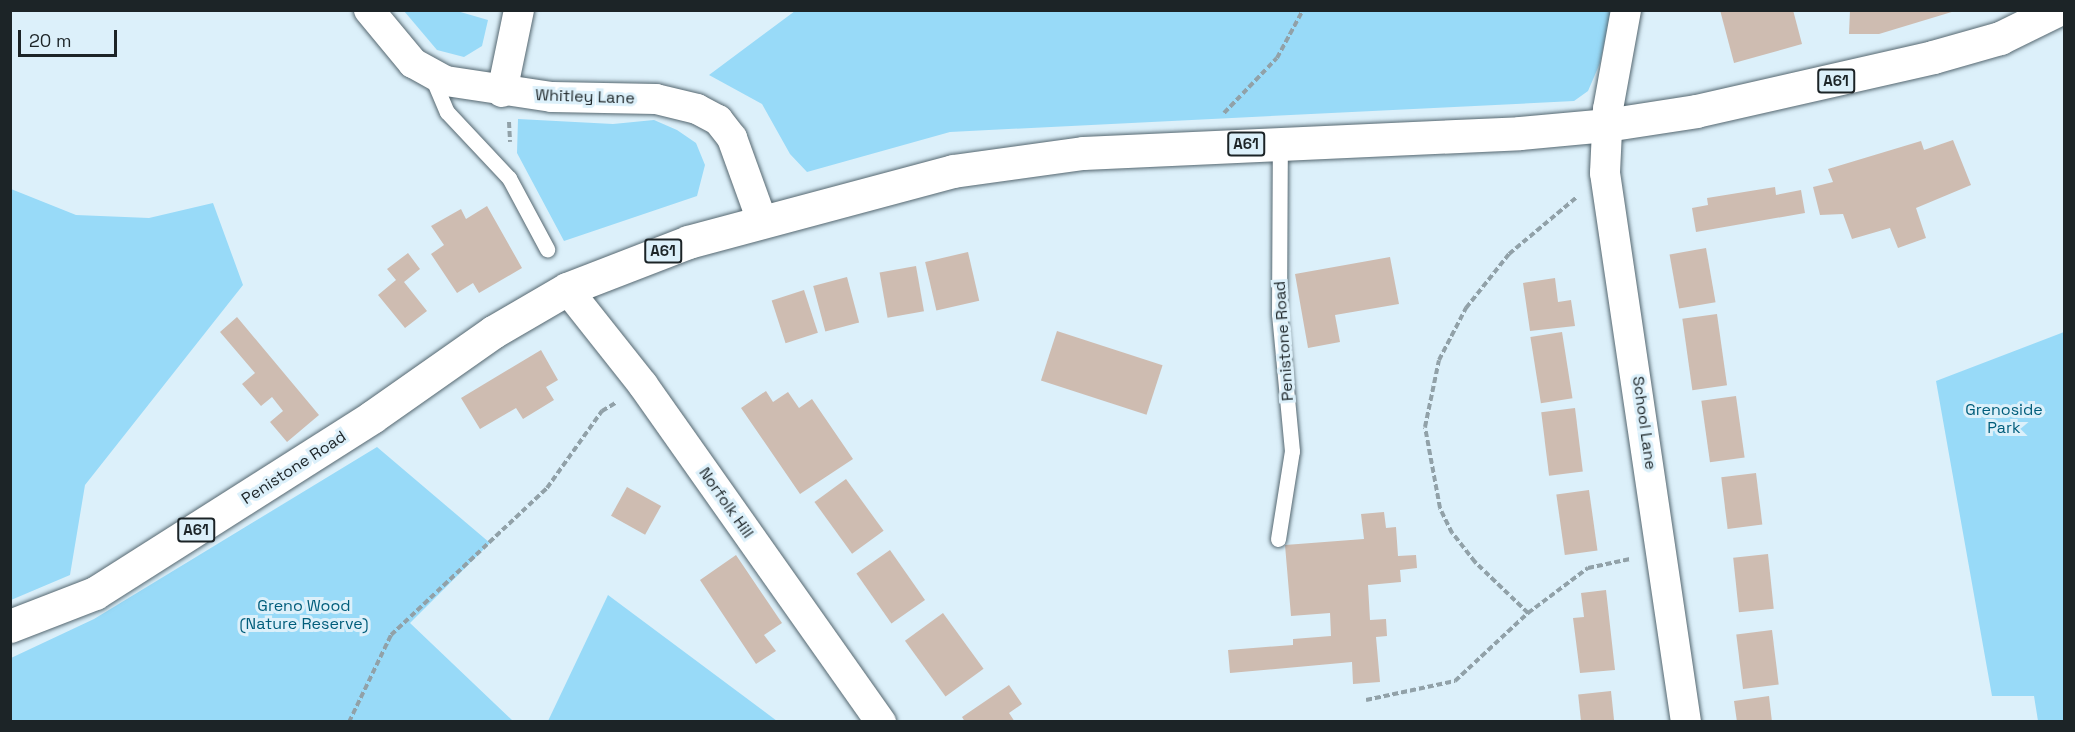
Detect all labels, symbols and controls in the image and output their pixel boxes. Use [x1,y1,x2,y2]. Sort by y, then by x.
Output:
scale bar [21,18,120,56]
text: 20 m [29,29,72,52]
road number: A61 [1816,69,1856,93]
street label: Whitley Lane [535,86,635,108]
road number: A61 [1226,132,1266,156]
road number: A61 [644,239,682,263]
street label: Penistone Road [1270,280,1298,402]
street label: School Lane [1628,375,1660,471]
park label: Grenoside Park [1965,400,2043,438]
street label: Penistone Road [238,427,350,509]
street label: Norfolk Hill [695,464,757,542]
road number: A61 [176,518,216,542]
park label: Greno Wood (Nature Reserve) [240,596,368,634]

